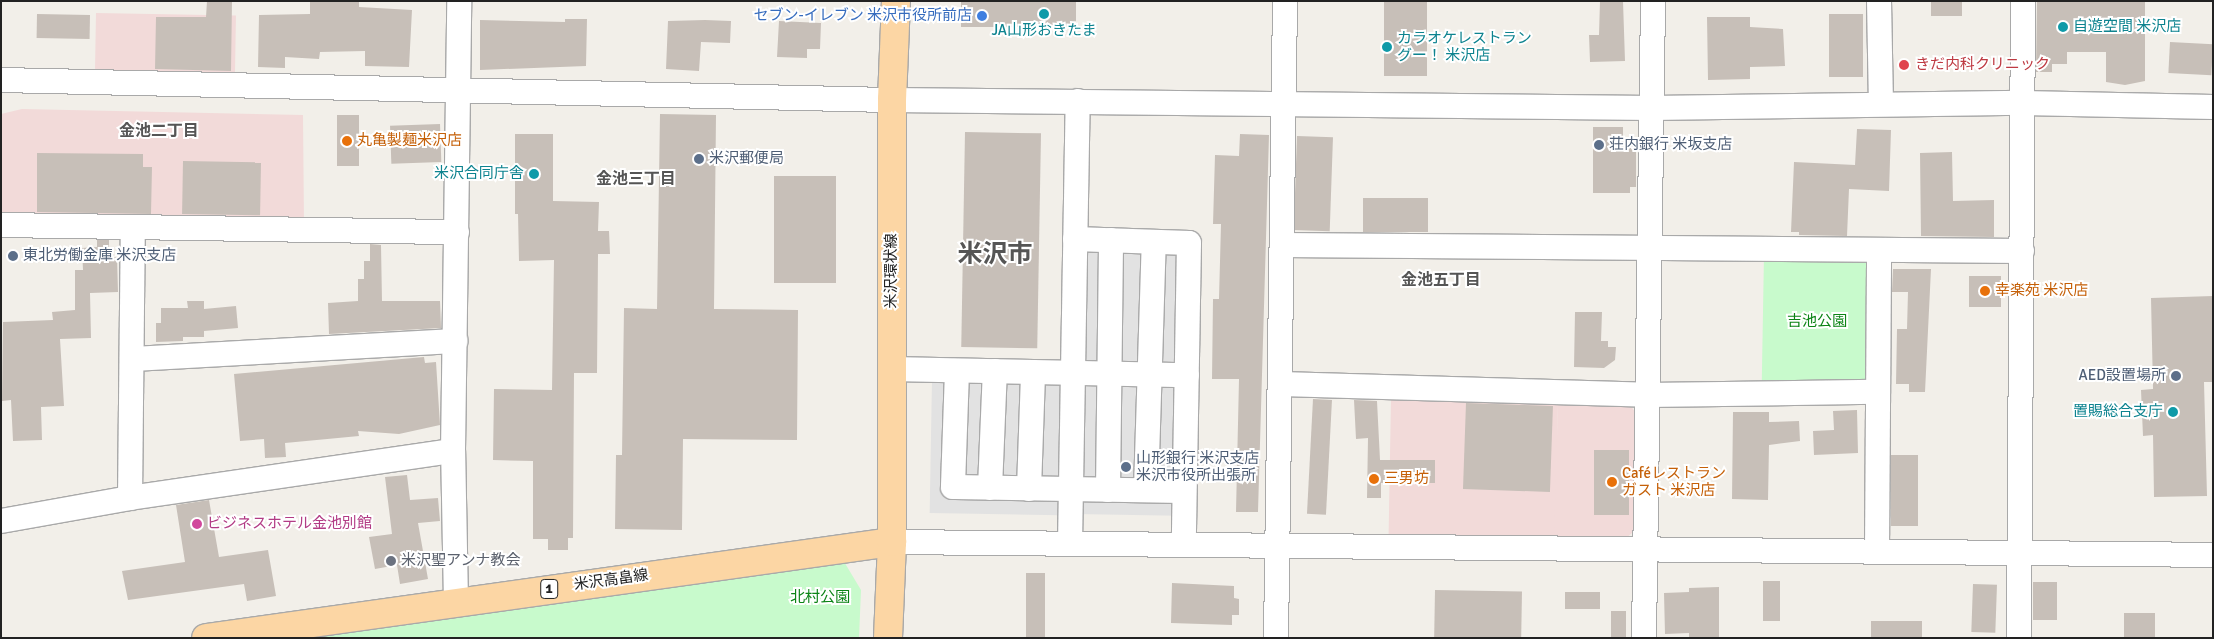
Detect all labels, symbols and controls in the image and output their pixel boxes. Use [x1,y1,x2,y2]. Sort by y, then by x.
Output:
place label: セブン-イレブン 米沢市役所前店 [753,7,972,25]
marker: JA山形おきたま [1038,8,1050,20]
marker: セブン-イレブン 米沢市役所前店 [976,10,988,22]
place label: 自遊空間 米沢店 [2073,18,2181,36]
marker: 自遊空間 米沢店 [2057,21,2069,33]
place label: JA山形おきたま [991,22,1097,40]
place label: カラオケレストラン グー！ 米沢店 [1397,29,1532,64]
marker: カラオケレストラン グー！ 米沢店 [1381,41,1393,53]
place label: きだ内科クリニック [1915,56,2050,74]
marker: きだ内科クリニック [1897,58,1911,72]
district label: 金池二丁目 [119,121,199,141]
place label: 丸亀製麺米沢店 [357,132,462,150]
marker: 丸亀製麺米沢店 [341,135,353,147]
place label: 荘内銀行 米坂支店 [1609,136,1732,154]
marker: 荘内銀行 米坂支店 [1593,139,1605,151]
place label: 米沢郵便局 [709,150,784,168]
marker: 米沢郵便局 [693,153,705,165]
place label: 米沢合同庁舎 [434,165,524,183]
marker: 米沢合同庁舎 [528,168,540,180]
district label: 金池三丁目 [596,169,676,189]
street label: 米沢環状線 [883,234,901,308]
district label: 米沢市 [958,239,1032,269]
place label: 東北労働金庫 米沢支店 [23,247,176,265]
marker: 東北労働金庫 米沢支店 [7,250,19,262]
district label: 金池五丁目 [1401,270,1481,290]
place label: 幸楽苑 米沢店 [1995,282,2088,300]
marker: 幸楽苑 米沢店 [1979,285,1991,297]
park label: 吉池公園 [1787,313,1847,331]
place label: AED設置場所 [2079,367,2166,385]
marker: AED設置場所 [2170,370,2182,382]
place label: 置賜総合支庁 [2073,403,2163,421]
marker: 置賜総合支庁 [2167,406,2179,418]
place label: 山形銀行 米沢支店 米沢市役所出張所 [1136,449,1259,484]
marker: 山形銀行 米沢支店 米沢市役所出張所 [1120,461,1132,473]
place label: Caféレストラン ガスト 米沢店 [1622,464,1726,499]
place label: 三男坊 [1384,470,1429,488]
marker: 三男坊 [1368,473,1380,485]
marker: Caféレストラン ガスト 米沢店 [1606,476,1618,488]
place label: ビジネスホテル金池別館 [207,515,372,533]
marker: ビジネスホテル金池別館 [191,518,203,530]
place label: 米沢聖アンナ教会 [401,552,521,570]
marker: 米沢聖アンナ教会 [385,555,397,567]
street label: 米沢高畠線 [573,566,649,594]
road number: 1 [539,578,559,600]
park label: 北村公園 [790,589,850,607]

